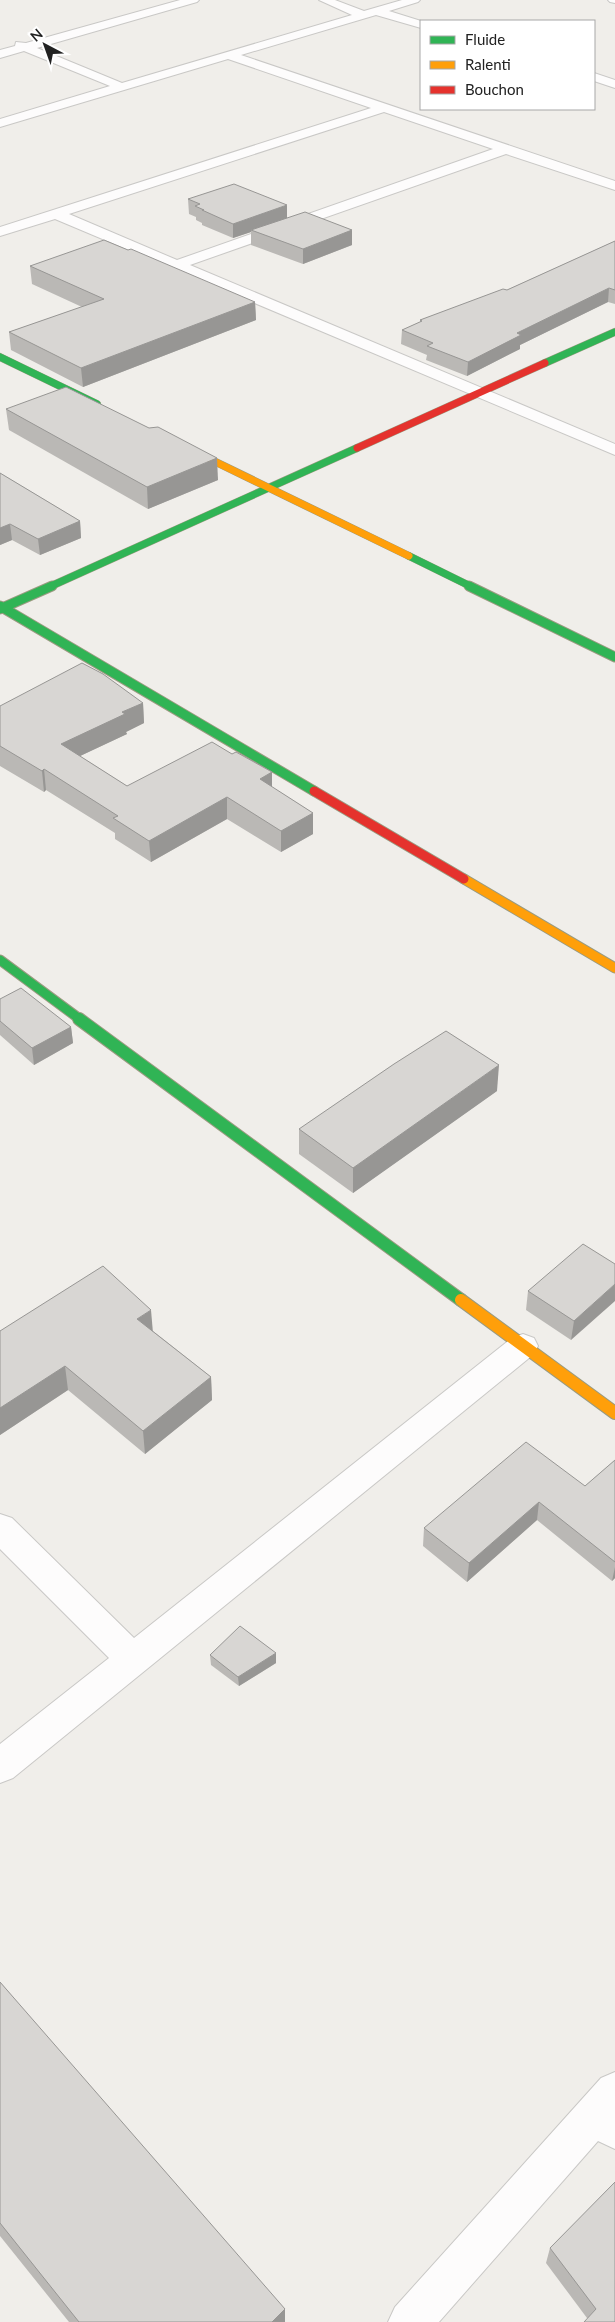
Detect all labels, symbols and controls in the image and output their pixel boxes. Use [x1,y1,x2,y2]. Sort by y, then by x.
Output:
north arrow [20,20,70,70]
legend [420,20,595,110]
text: N [26,25,46,45]
text: Fluide [465,30,505,48]
text: Ralenti [465,55,511,73]
text: Bouchon [465,80,524,98]

